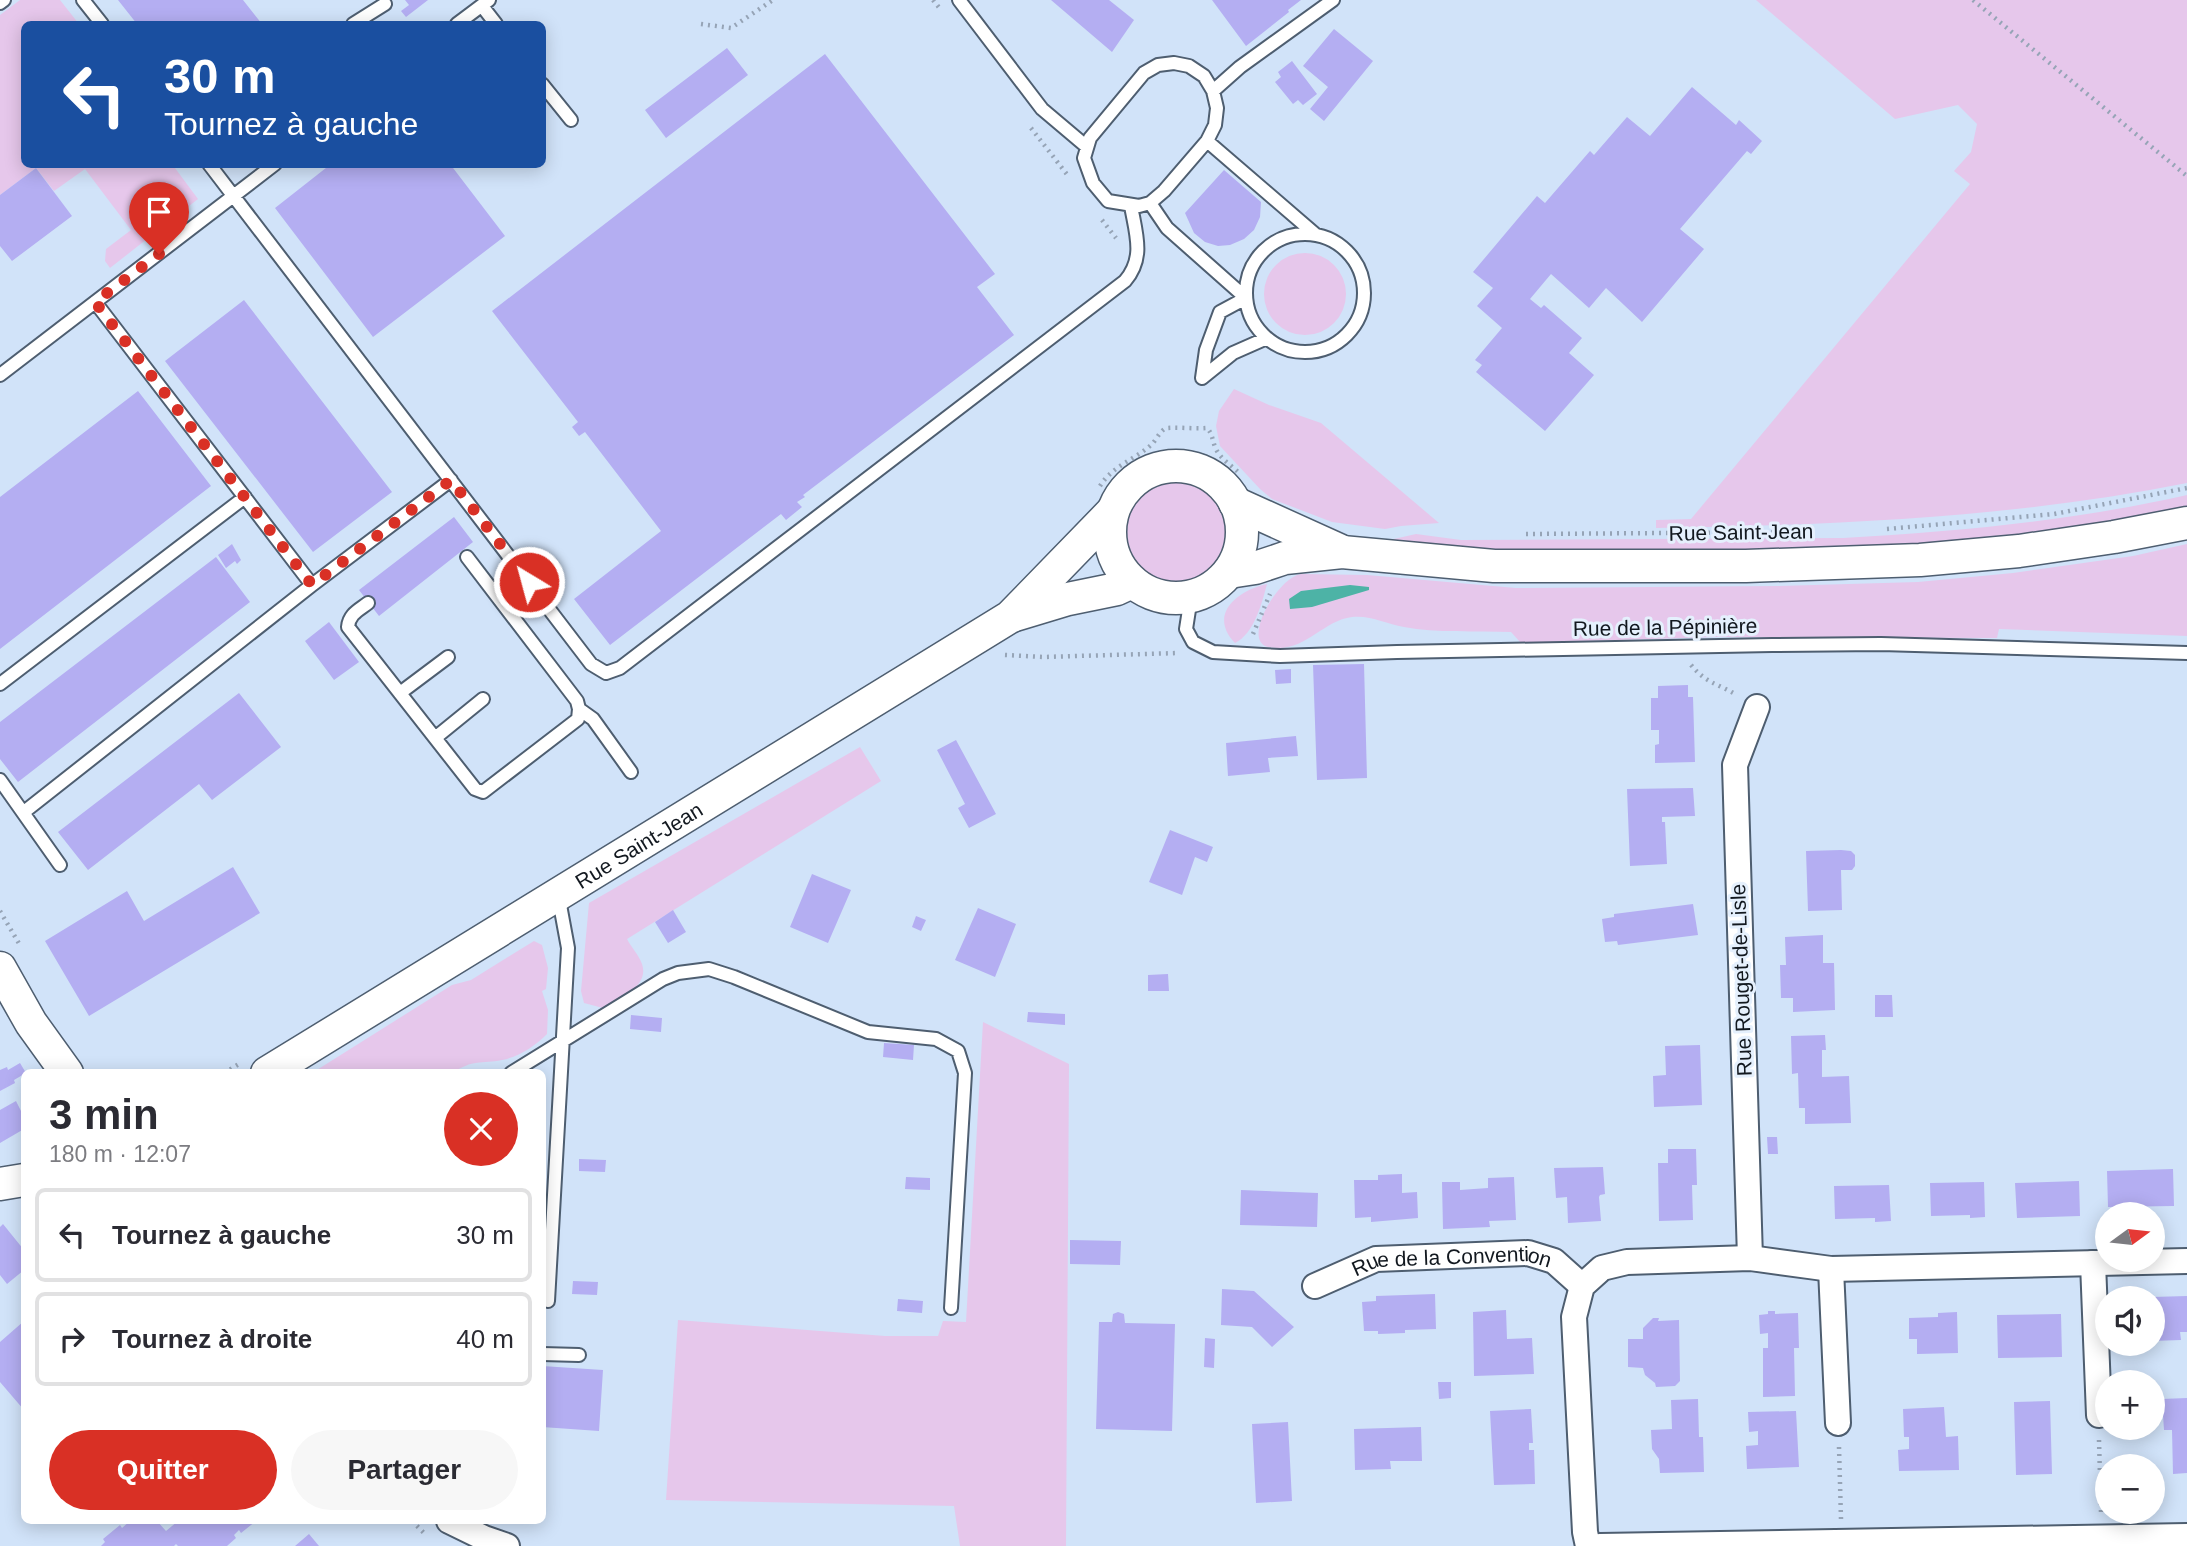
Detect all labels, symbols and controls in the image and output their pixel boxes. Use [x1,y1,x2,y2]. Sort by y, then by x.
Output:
icon: left [49,49,140,140]
text: 30 m [164,49,276,103]
text: Tournez à gauche [164,106,418,142]
pin [129,182,189,254]
icon: arrive [140,193,178,231]
street label: Rue Saint-Jean [1668,519,1814,545]
position arrow [492,545,566,619]
street label: Rue de la Pépinière [1573,614,1757,640]
street label: Rue Saint-Jean [571,797,706,893]
street label: Rue Rouget-de-Lisle [1726,883,1756,1077]
text: 3 min [49,1091,159,1138]
button: close [444,1092,518,1166]
text: 180 m · 12:07 [49,1141,191,1167]
north arrow [2095,1202,2165,1272]
map controls [2095,1202,2165,1524]
icon: left [53,1216,91,1254]
text: Tournez à gauche [112,1220,331,1250]
text: 30 m [456,1220,514,1250]
street label: Rue de la Convention [1348,1241,1555,1280]
button: sound [2095,1286,2165,1356]
icon: right [53,1320,91,1358]
text: Tournez à droite [112,1324,312,1354]
text: 40 m [456,1324,514,1354]
button: + [2095,1370,2165,1440]
button: Quitter [49,1430,277,1510]
button: Partager [291,1430,518,1510]
button: − [2095,1454,2165,1524]

